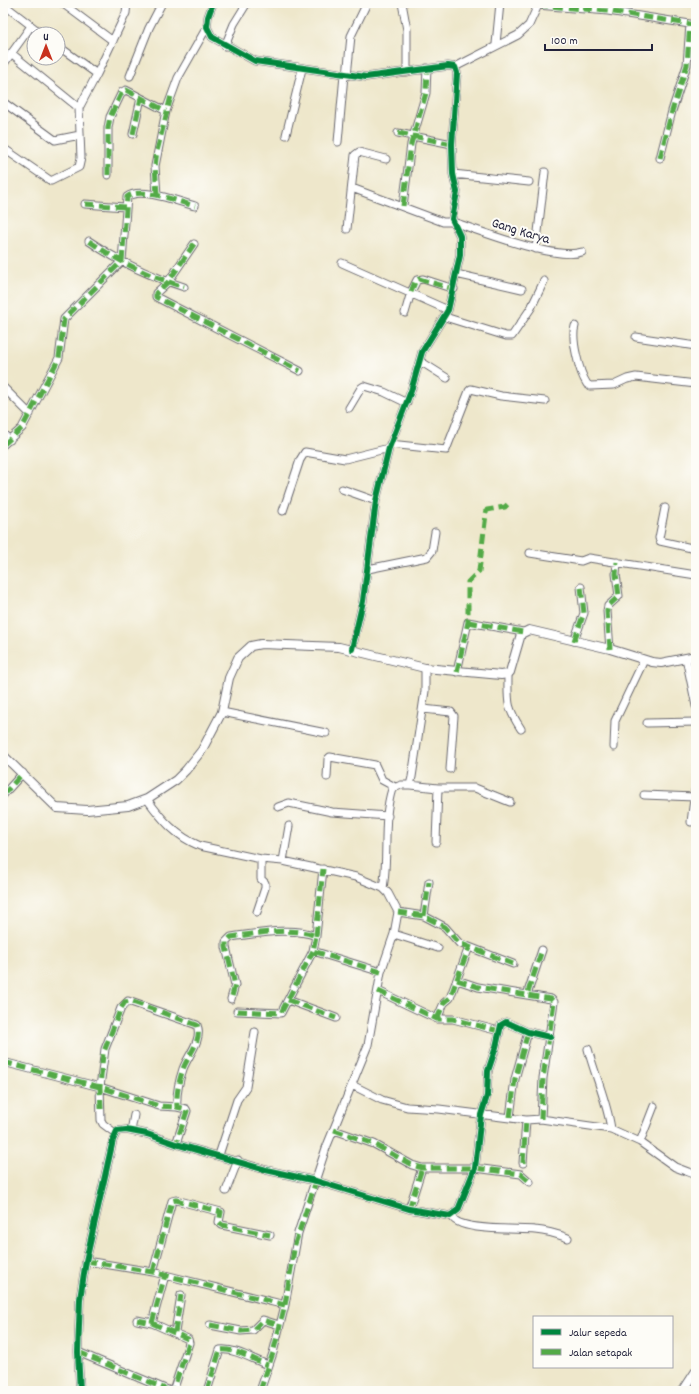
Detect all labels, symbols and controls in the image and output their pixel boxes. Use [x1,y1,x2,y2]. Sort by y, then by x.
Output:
north arrow [26,26,66,66]
scale bar [545,26,652,52]
text: U [43,30,49,46]
text: 100 m [551,33,578,50]
street label: Gang Karya [489,214,552,250]
legend [533,1316,673,1368]
text: Jalur sepeda [569,1325,627,1342]
text: Jalan setapak [569,1345,632,1362]

